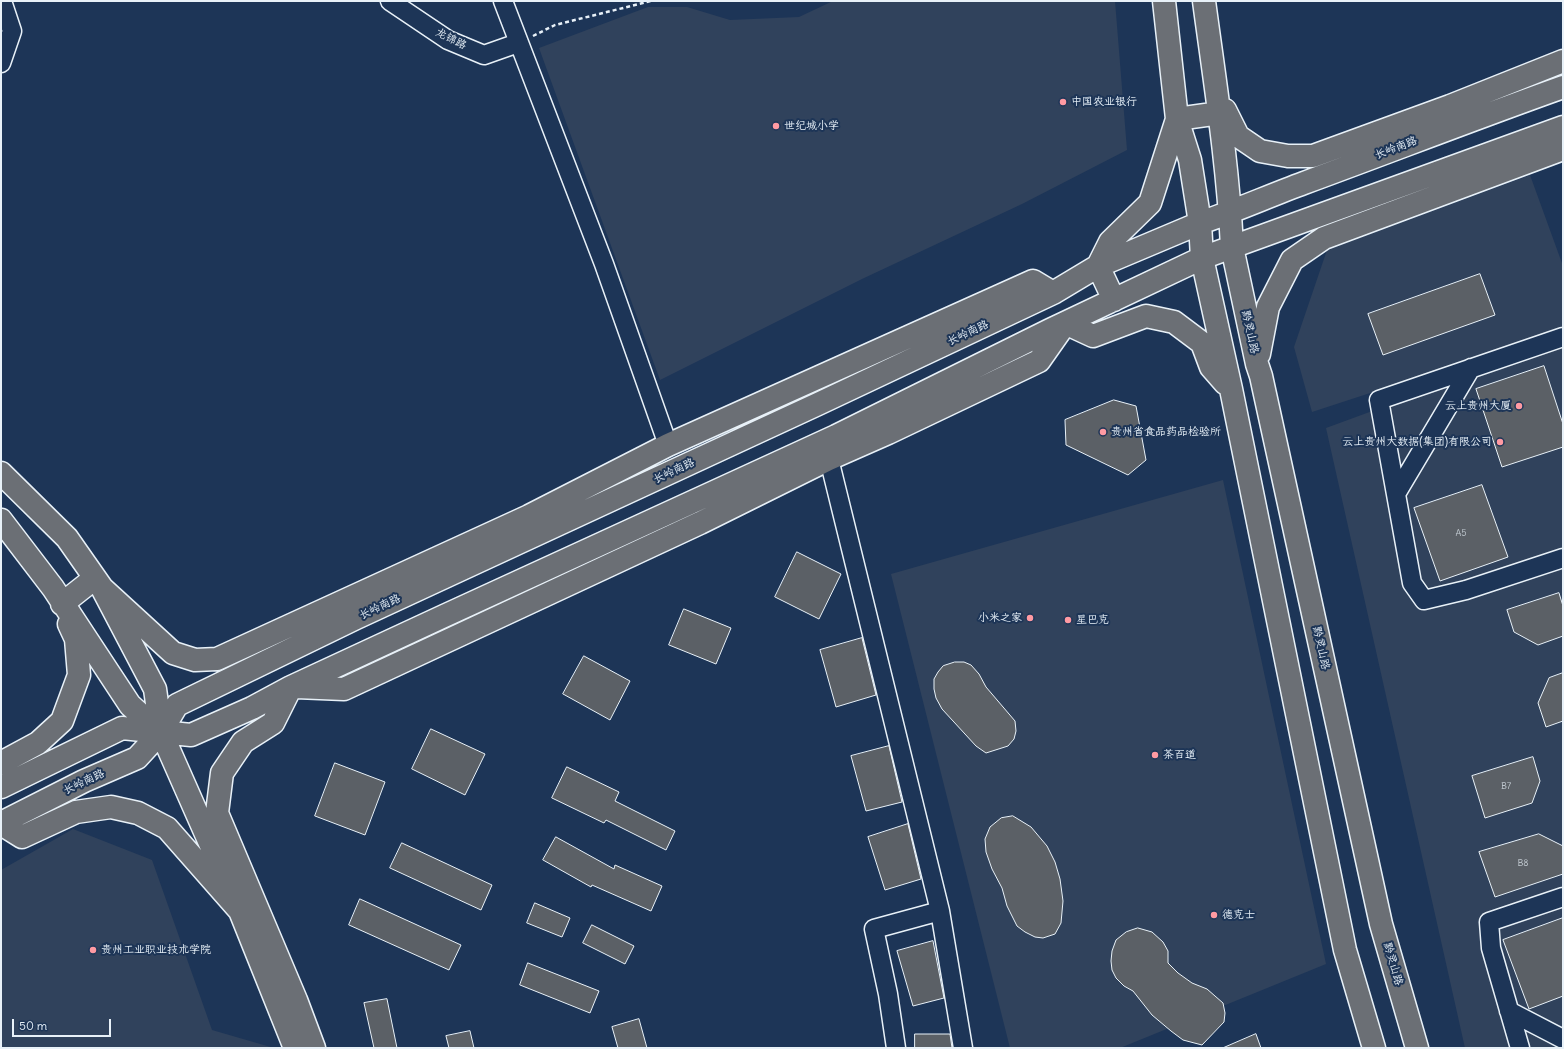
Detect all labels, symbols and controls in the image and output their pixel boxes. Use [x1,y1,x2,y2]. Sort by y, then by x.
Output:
street label: 龙锦路 [433,26,469,52]
place label: 中国农业银行 [1071,95,1137,109]
marker: 中国农业银行 [1058,97,1068,107]
place label: 世纪城小学 [784,119,839,133]
marker: 世纪城小学 [771,121,781,131]
street label: 长岭南路 [1373,134,1419,162]
street label: 黔灵山路 [1239,309,1261,355]
street label: 长岭南路 [945,318,991,348]
place label: 云上贵州大厦 [1445,399,1511,413]
marker: 云上贵州大厦 [1514,401,1524,411]
place label: 贵州省食品药品检验所 [1111,425,1221,439]
marker: 贵州省食品药品检验所 [1098,427,1108,437]
place label: 云上贵州大数据(集团)有限公司 [1342,435,1492,449]
marker: 云上贵州大数据(集团)有限公司 [1495,437,1505,447]
street label: 长岭南路 [651,456,697,486]
house number: A5 [1456,528,1466,538]
street label: 长岭南路 [357,592,403,622]
place label: 小米之家 [978,611,1022,625]
marker: 小米之家 [1025,613,1035,623]
place label: 星巴克 [1076,613,1109,627]
marker: 星巴克 [1063,615,1073,625]
street label: 黔灵山路 [1310,625,1332,671]
place label: 茶百道 [1163,748,1196,762]
marker: 茶百道 [1150,750,1160,760]
street label: 长岭南路 [61,767,107,797]
house number: B7 [1501,781,1511,791]
house number: B8 [1517,858,1529,868]
place label: 德克士 [1222,908,1255,922]
marker: 德克士 [1209,910,1219,920]
street label: 黔灵山路 [1381,941,1405,987]
place label: 贵州工业职业技术学院 [101,943,211,957]
marker: 贵州工业职业技术学院 [88,945,98,955]
scale bar [14,1011,113,1037]
text: 50 m [19,1018,47,1033]

